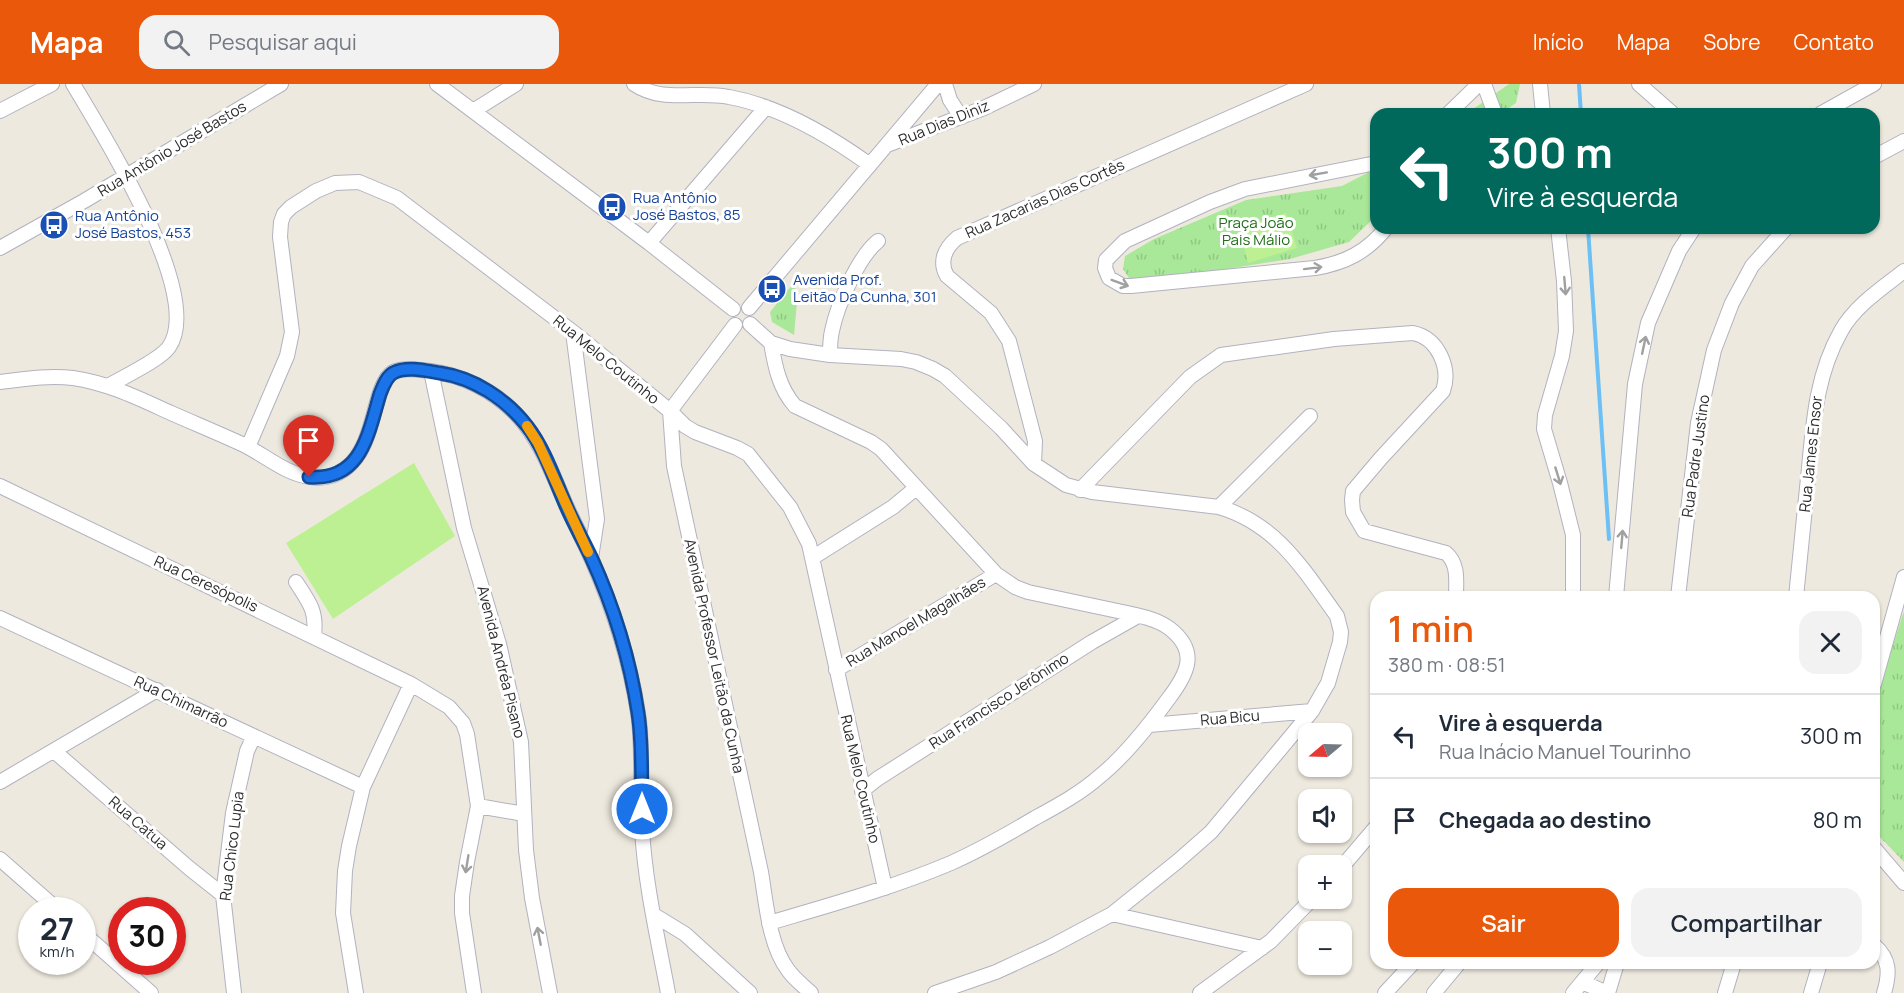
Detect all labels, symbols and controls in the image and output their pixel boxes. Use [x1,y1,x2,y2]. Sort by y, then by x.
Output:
search box [139,15,559,69]
text: Mapa [30,23,103,61]
icon: search [160,26,193,59]
text: Pesquisar aqui [208,27,357,57]
text: Início [1533,28,1584,56]
text: Mapa [1617,28,1670,56]
text: Sobre [1703,28,1761,56]
text: Contato [1794,28,1874,56]
street label: Rua Dias Diniz [895,95,992,150]
street label: Rua Antônio José Bastos [93,96,250,201]
text: 300 m [1487,123,1613,181]
icon: left [1388,132,1466,210]
street label: Rua Zacarias Dias Cortês [962,154,1128,243]
one-way arrow [1309,169,1328,180]
text: Vire à esquerda [1487,178,1678,215]
place label: Rua Antônio José Bastos, 85 [633,187,741,225]
bus stop icon: Rua Antônio José Bastos, 85 [596,191,628,223]
place label: Rua Antônio José Bastos, 453 [75,205,191,243]
bus stop icon: Rua Antônio José Bastos, 453 [38,209,70,241]
park label: Praça João Pais Málio [1218,212,1294,250]
one-way arrow [1303,262,1323,273]
place label: Avenida Prof. Leitão Da Cunha, 301 [793,269,937,307]
bus stop icon: Avenida Prof. Leitão Da Cunha, 301 [756,273,788,305]
one-way arrow [1560,276,1571,296]
one-way arrow [1110,278,1129,289]
street label: Rua Melo Coutinho [549,310,664,409]
one-way arrow [1638,336,1650,355]
street label: Rua Padre Justino [1677,393,1715,519]
street label: Rua James Ensor [1794,394,1827,513]
pin [283,415,334,477]
icon: arrive [292,424,325,457]
one-way arrow [1553,466,1564,485]
one-way arrow [1617,529,1628,549]
street label: Avenida Professor Leitão da Cunha [679,537,750,775]
street label: Rua Ceresópolis [151,550,262,617]
street label: Rua Manoel Magalhães [842,572,989,672]
street label: Avenida Andréa Pisano [472,583,531,740]
text: 1 min [1388,604,1474,653]
button: close [1799,611,1862,674]
street label: Rua Francisco Jerônimo [925,647,1073,754]
text: 380 m · 08:51 [1388,651,1506,678]
street label: Rua Chimarrão [131,671,232,733]
street label: Rua Bicu [1199,704,1261,731]
text: Vire à esquerda [1439,708,1603,738]
street label: Rua Melo Coutinho [836,713,885,845]
icon: left [1388,720,1421,753]
text: 300 m [1800,721,1862,751]
north arrow [1298,723,1352,777]
map controls [1298,723,1352,975]
text: Rua Inácio Manuel Tourinho [1439,738,1691,765]
position arrow [610,777,674,841]
button: sound [1298,789,1352,843]
street label: Rua Chico Lupia [214,790,249,902]
street label: Rua Catua [104,791,172,854]
icon: arrive [1388,804,1421,837]
text: Chegada ao destino [1439,805,1651,835]
text: 80 m [1813,805,1862,835]
one-way arrow [461,853,472,873]
button: + [1298,855,1352,909]
button: Sair [1388,888,1619,957]
button: Compartilhar [1631,888,1862,957]
speed limit sign: 30 [108,897,186,975]
text: 27 [40,908,74,949]
button: − [1298,921,1352,975]
one-way arrow [533,926,544,946]
text: km/h [40,941,74,962]

